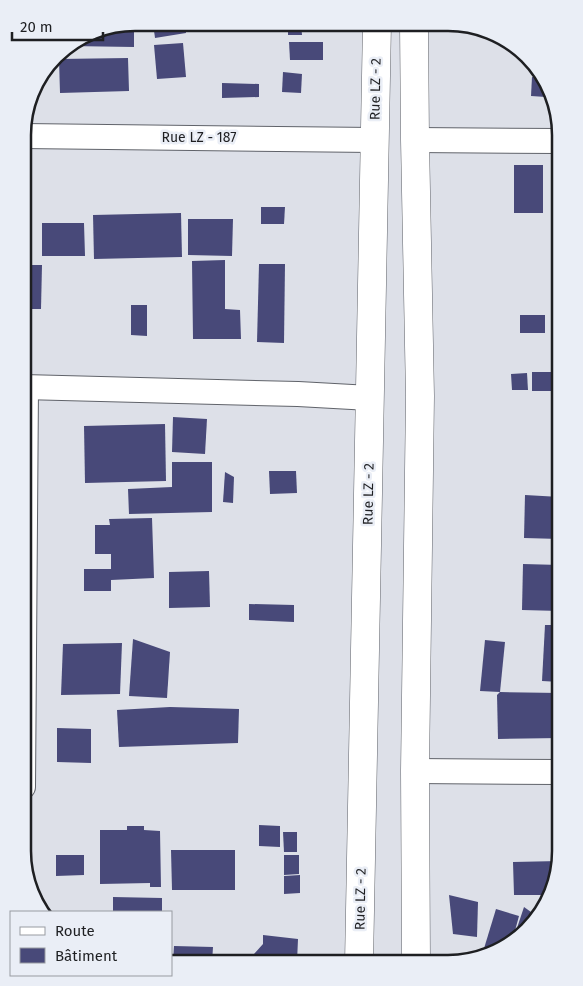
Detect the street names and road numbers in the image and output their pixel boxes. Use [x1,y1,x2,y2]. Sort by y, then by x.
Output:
street label: Rue LZ - 2 [366,58,385,120]
street label: Rue LZ - 187 [161,129,237,146]
street label: Rue LZ - 2 [359,463,378,525]
street label: Rue LZ - 2 [351,868,370,930]

